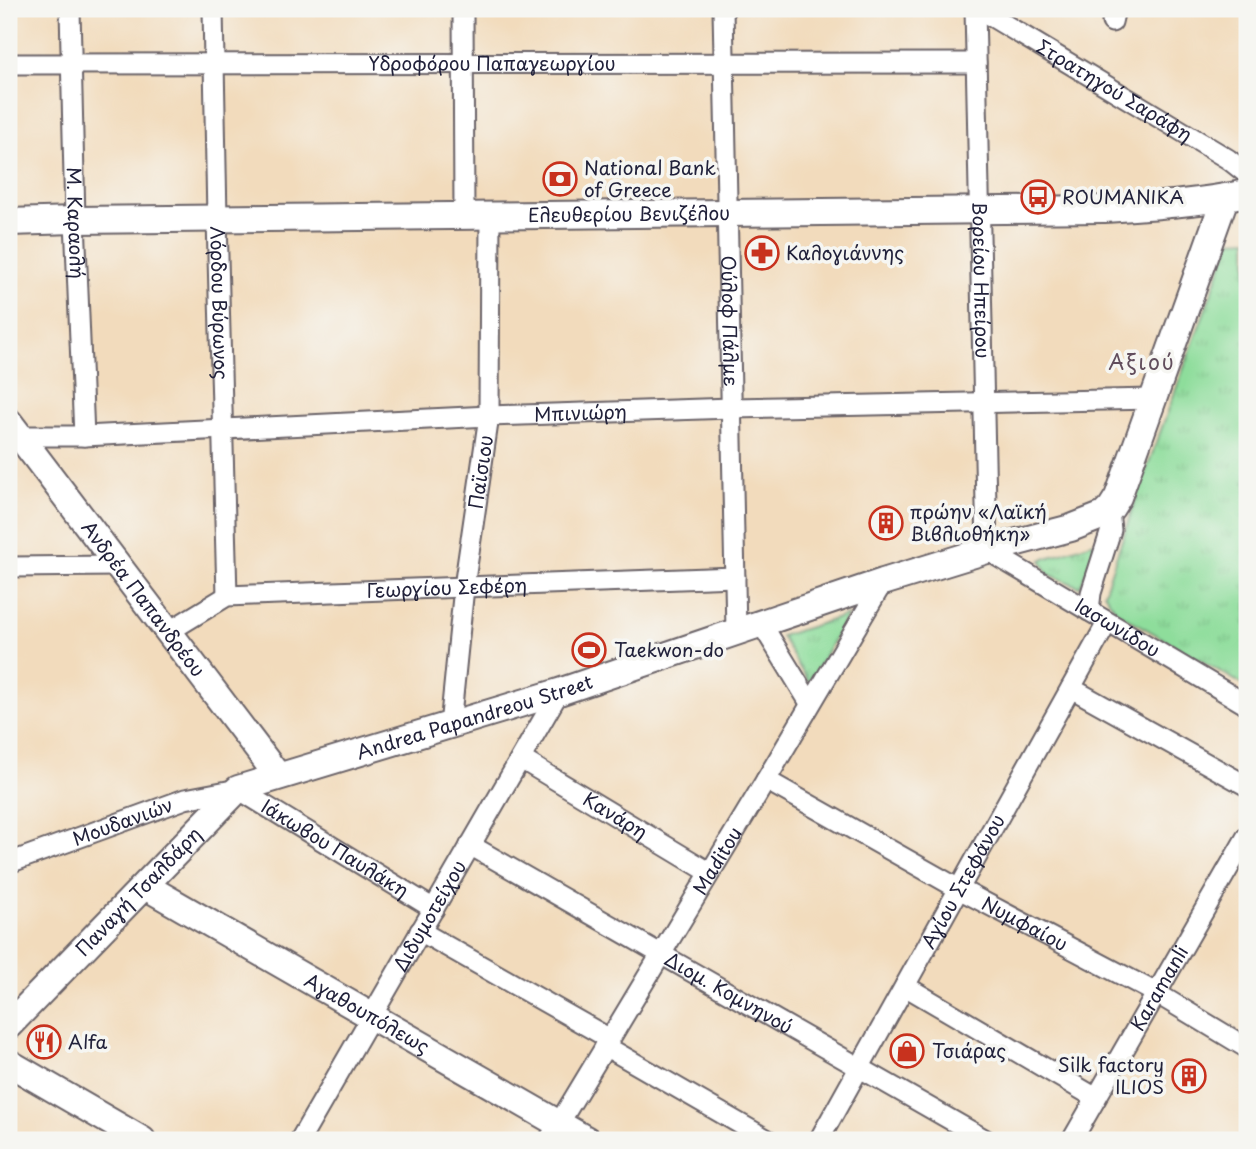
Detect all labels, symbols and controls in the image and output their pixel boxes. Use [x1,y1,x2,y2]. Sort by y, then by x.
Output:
street label: Στρατηγού Σαράφη [1032,32,1198,147]
street label: Υδροφόρου Παπαγεωργίου [368,48,616,77]
place label: National Bank of Greece [584,153,716,203]
bank icon: National Bank of Greece [541,160,579,198]
street label: Μ. Καραολή [61,167,92,279]
bus stop icon: ROUMANIKA [1019,178,1057,216]
place label: ROUMANIKA [1062,182,1184,210]
street label: Ελευθερίου Βενιζέλου [528,198,730,228]
street label: Βορείου Ηπείρου [966,201,998,359]
street label: Λόρδου Βύρωνος [204,226,236,380]
pharmacy icon: Καλογιάννης [743,234,781,272]
place label: Καλογιάννης [786,238,904,266]
street label: Ούλοφ Πάλμε [715,255,746,387]
district label: Αξιού [1108,345,1176,377]
street label: Μπινιώρη [534,396,627,428]
street label: Παϊσιου [461,433,499,511]
place label: πρώην «Λαϊκή Βιβλιοθήκη» [910,497,1047,547]
building icon: πρώην «Λαϊκή Βιβλιοθήκη» [867,504,905,542]
street label: Ανδρέα Παπανδρέου [76,514,213,682]
street label: Γεωργίου Σεφέρη [366,570,527,604]
street label: Ιασωνίδου [1070,591,1166,663]
sports icon: Taekwon-do [570,631,608,669]
place label: Taekwon-do [614,635,724,663]
street label: Andrea Papandreou Street [353,667,596,765]
street label: Κανάρη [578,785,653,845]
street label: Μουδανιών [68,790,177,852]
street label: Ιάκωβου Παυλάκη [256,792,415,903]
street label: Αγίου Στεφάνου [913,809,1011,953]
street label: Παναγή Τσαλδάρη [68,820,207,962]
street label: Maditou [685,821,748,900]
street label: Διδυμοτείχου [385,854,472,976]
street label: Νυμφαίου [977,889,1073,957]
street label: Karamanli [1123,940,1194,1036]
street label: Διομ. Κομνηνού [660,944,798,1040]
street label: Αγαθουπόλεως [300,966,435,1060]
restaurant icon: Alfa [25,1023,63,1061]
place label: Alfa [68,1027,107,1055]
shop icon: Τσιάρας [888,1032,926,1070]
place label: Τσιάρας [932,1036,1006,1064]
place label: Silk factory ILIOS [1058,1050,1164,1100]
building icon: Silk factory ILIOS [1170,1057,1208,1095]

